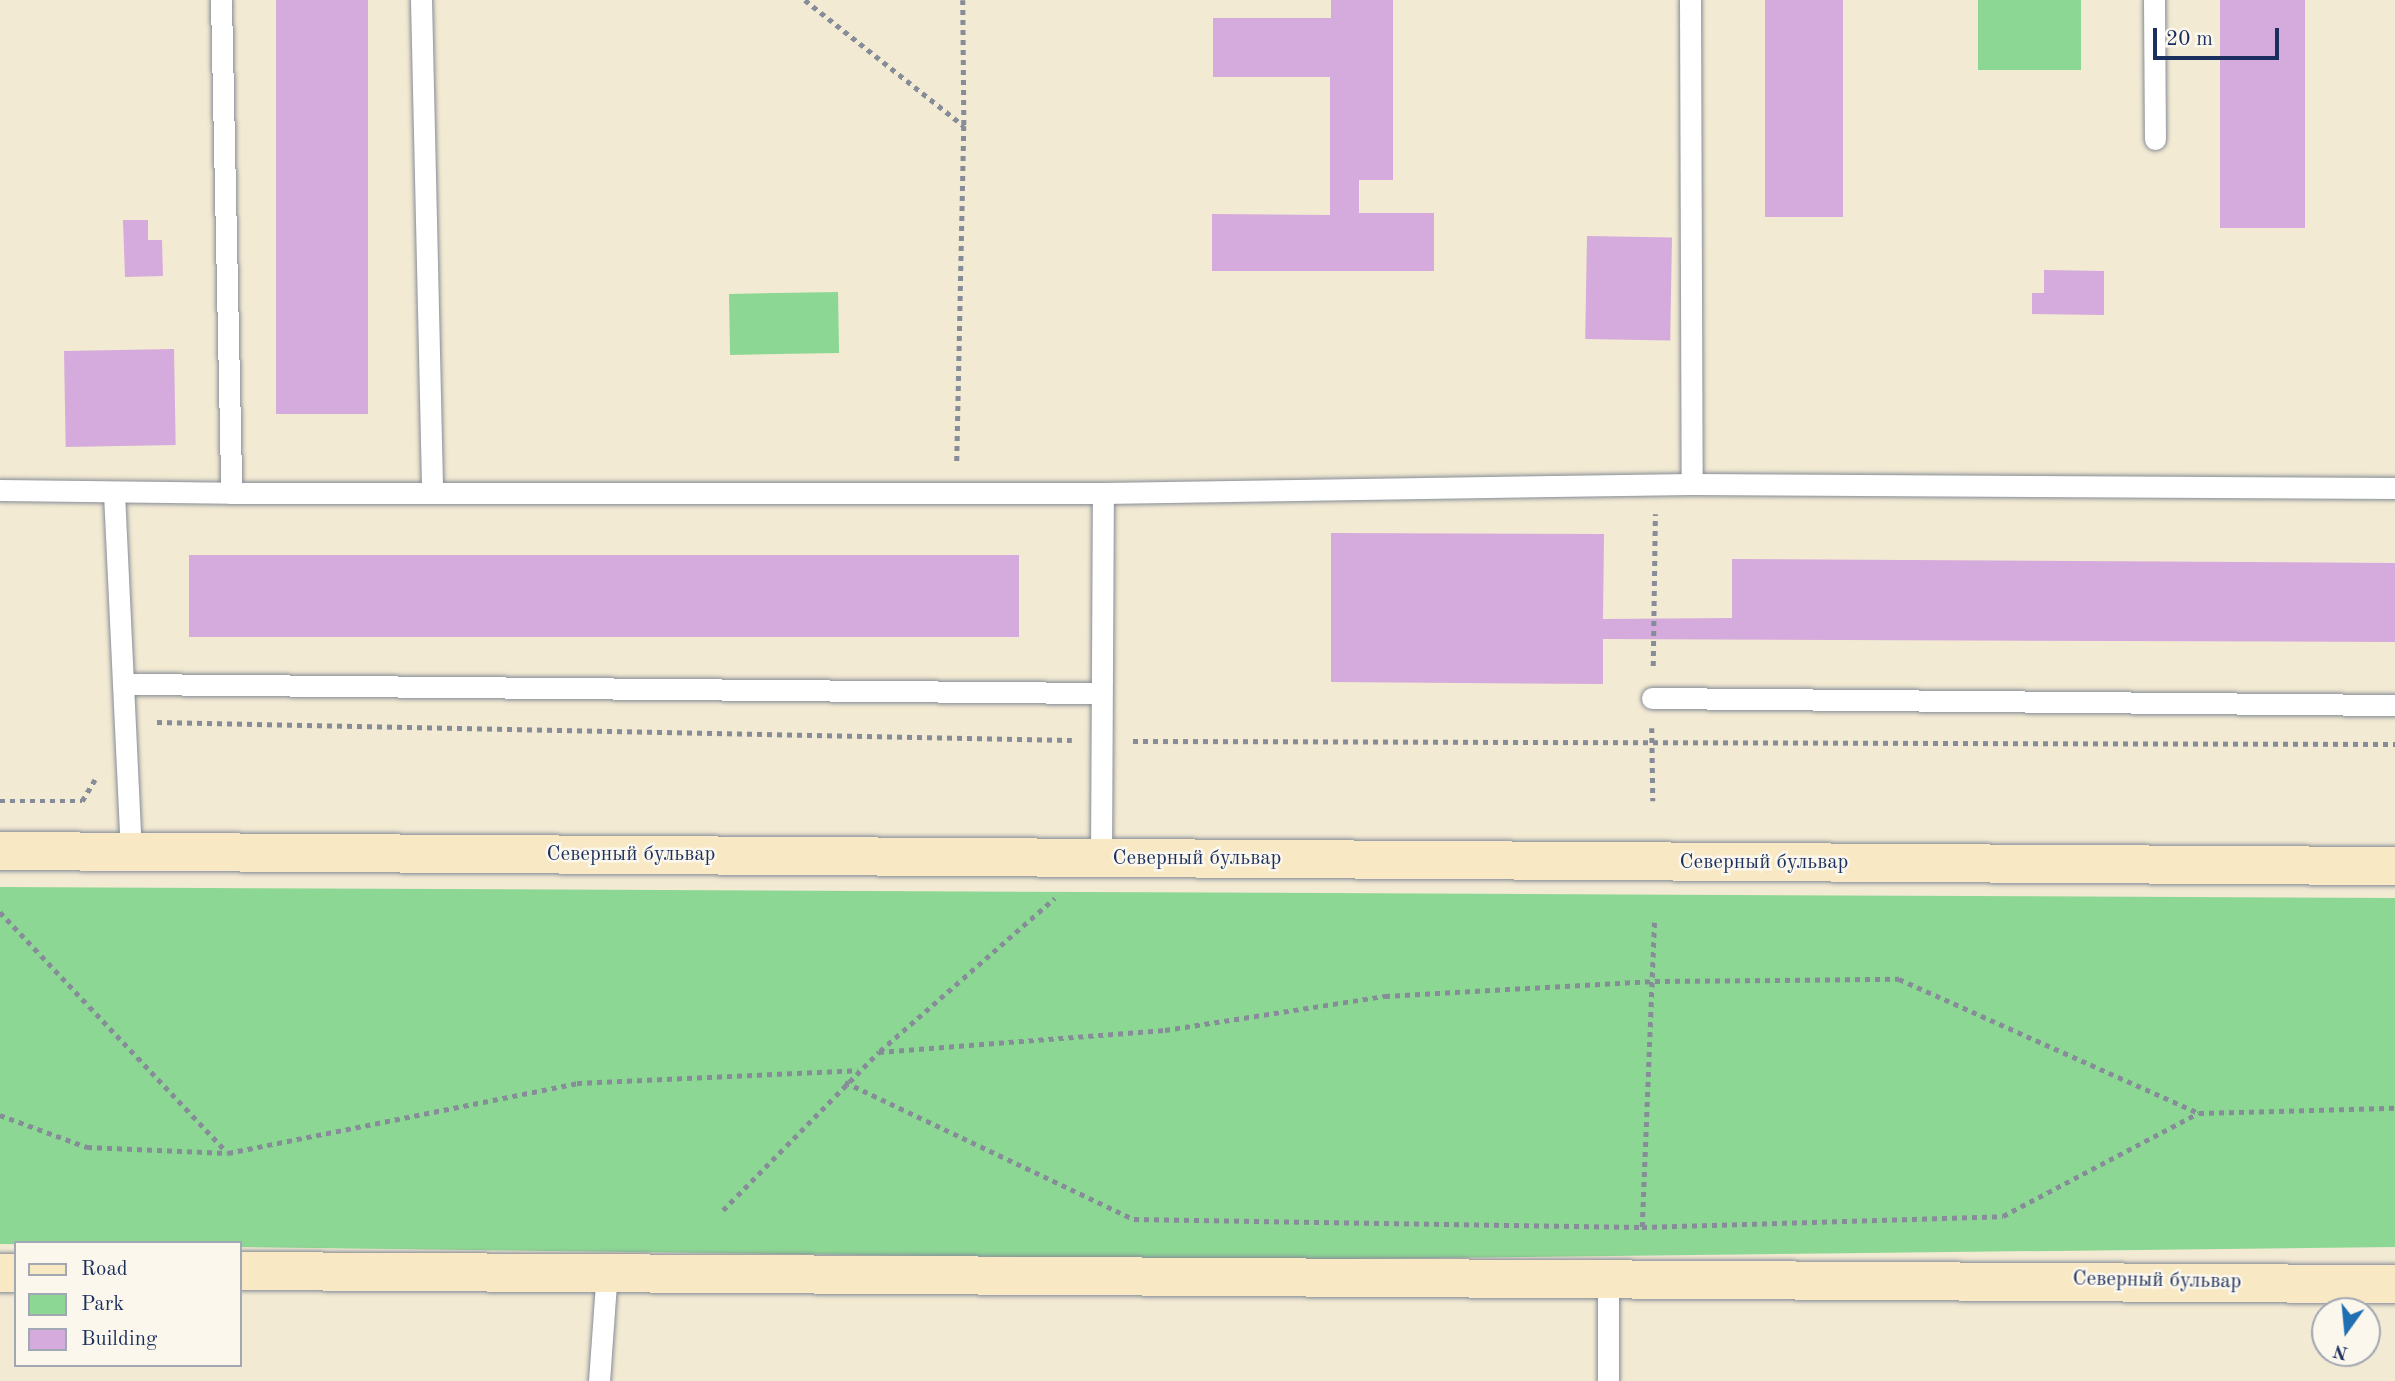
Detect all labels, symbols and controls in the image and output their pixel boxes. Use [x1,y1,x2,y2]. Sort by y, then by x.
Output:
scale bar [2157,14,2283,58]
text: 20 m [2166,29,2213,50]
street label: Северный бульвар [547,842,715,868]
street label: Северный бульвар [1113,846,1281,872]
street label: Северный бульвар [1680,850,1848,876]
legend [14,1241,242,1367]
text: Road [81,1259,128,1280]
street label: Северный бульвар [2072,1267,2242,1295]
text: Park [81,1294,124,1315]
north arrow [2311,1297,2381,1367]
text: Building [81,1329,157,1350]
text: N [2331,1340,2350,1362]

